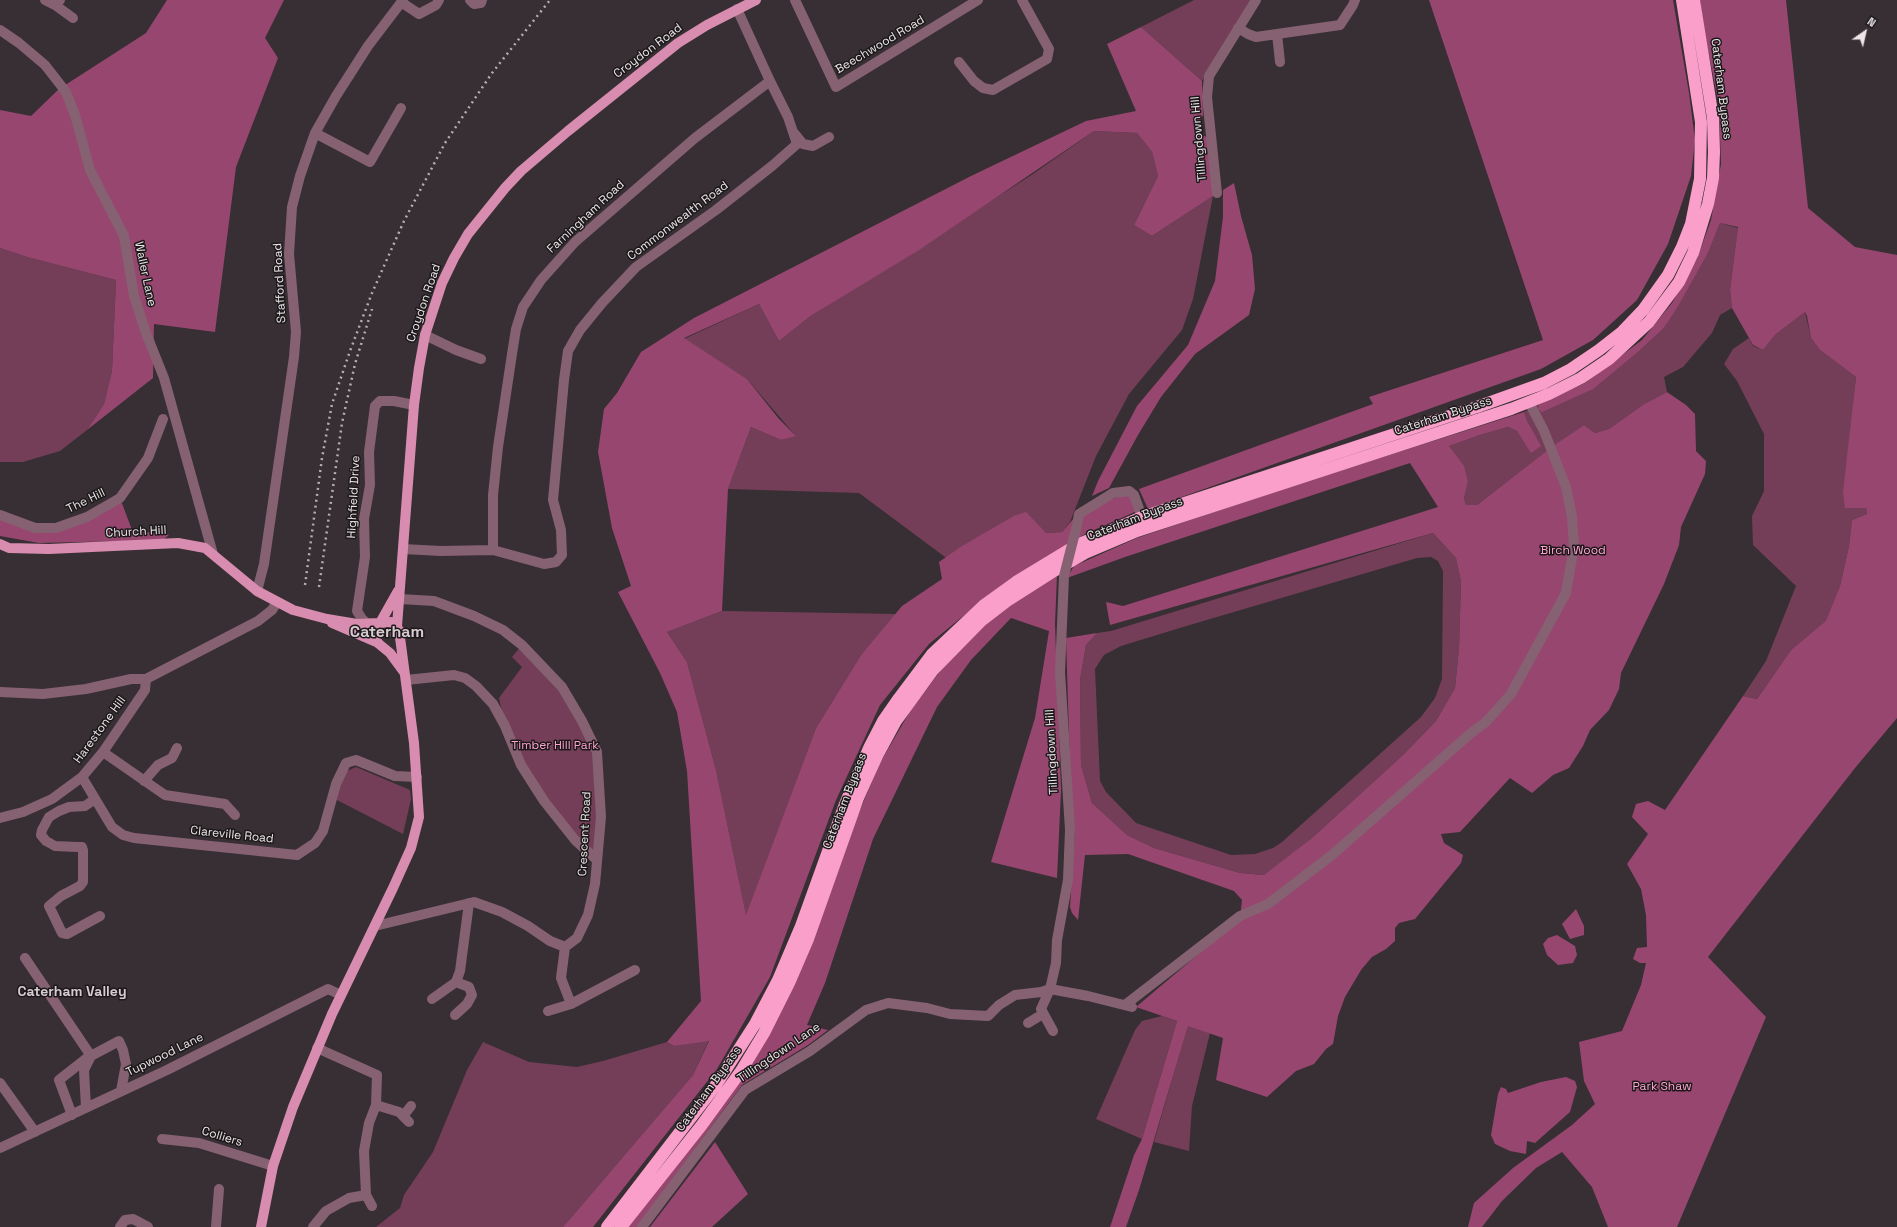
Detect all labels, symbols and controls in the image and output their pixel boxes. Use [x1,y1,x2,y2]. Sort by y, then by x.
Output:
north arrow [1845,12,1885,52]
street label: Beechwood Road [833,13,927,77]
text: N [1865,14,1879,30]
street label: Croydon Road [611,21,685,81]
street label: Caterham Bypass [1708,38,1734,140]
street label: Tillingdown Hill [1188,96,1210,182]
street label: Farningham Road [544,178,628,256]
street label: Commonwealth Road [625,178,731,264]
street label: Waller Lane [131,240,159,308]
street label: Stafford Road [271,243,289,323]
street label: Croydon Road [404,262,444,344]
street label: Caterham Bypass [1393,393,1493,439]
street label: Highfield Drive [345,455,363,539]
street label: The Hill [64,485,108,517]
street label: Caterham Bypass [1085,494,1185,544]
street label: Church Hill [105,523,167,541]
park label: Birch Wood [1540,544,1606,558]
district label: Caterham [350,623,424,643]
street label: Harestone Hill [71,694,129,766]
street label: Tillingdown Hill [1043,709,1061,795]
park label: Timber Hill Park [511,739,599,753]
street label: Caterham Bypass [820,751,870,851]
street label: Crescent Road [576,791,594,877]
street label: Clareville Road [190,823,274,847]
district label: Caterham Valley [17,984,127,1000]
street label: Tillingdown Lane [735,1020,823,1086]
street label: Tupwood Lane [124,1030,206,1080]
street label: Caterham Bypass [673,1044,745,1134]
park label: Park Shaw [1632,1080,1692,1094]
street label: Colliers [200,1124,244,1150]

